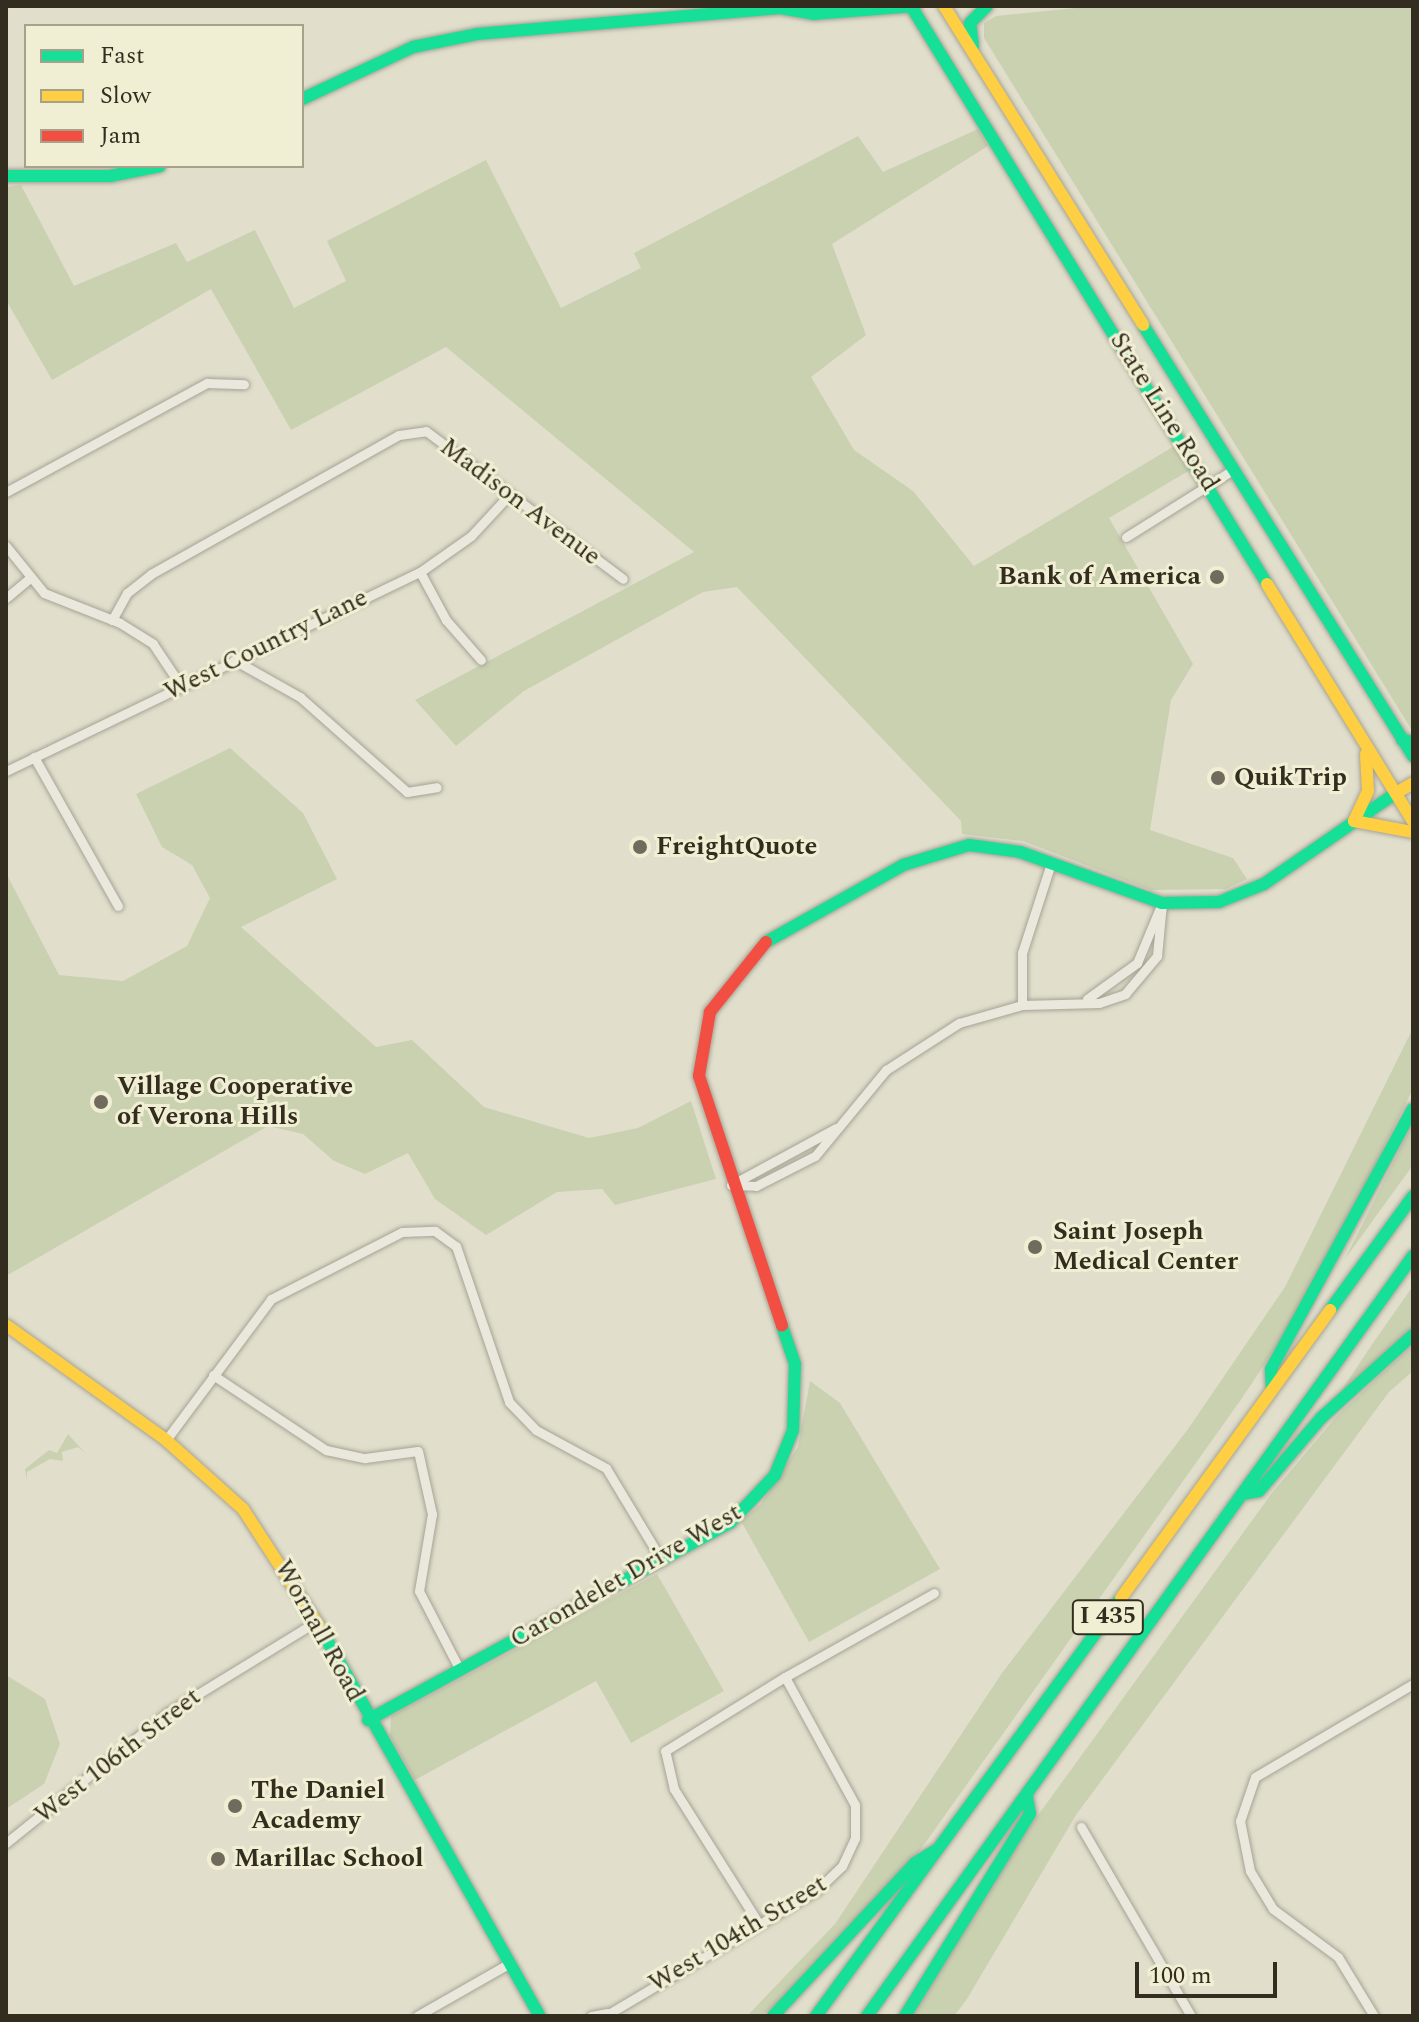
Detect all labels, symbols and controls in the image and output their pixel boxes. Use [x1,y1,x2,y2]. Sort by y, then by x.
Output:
legend [24,24,304,168]
text: Fast [100,38,145,74]
text: Slow [100,78,151,114]
text: Jam [100,118,141,154]
street label: State Line Road [1103,327,1225,497]
street label: Madison Avenue [434,431,606,573]
place label: Bank of America [998,561,1201,593]
marker: Bank of America [1208,568,1226,586]
street label: West Country Lane [159,582,373,708]
place label: QuikTrip [1234,762,1347,794]
marker: QuikTrip [1209,769,1227,787]
place label: FreightQuote [656,831,817,863]
marker: FreightQuote [631,838,649,856]
place label: Village Cooperative of Verona Hills [117,1071,353,1132]
marker: Village Cooperative of Verona Hills [92,1093,110,1111]
place label: Saint Joseph Medical Center [1053,1216,1238,1278]
marker: Saint Joseph Medical Center [1024,1236,1046,1258]
street label: Carondelet Drive West [505,1497,747,1655]
street label: Wornall Road [267,1555,371,1707]
road number: I 435 [1070,1597,1146,1637]
street label: West 106th Street [29,1681,207,1831]
place label: The Daniel Academy [251,1775,385,1836]
marker: The Daniel Academy [226,1797,244,1815]
place label: Marillac School [234,1843,423,1875]
marker: Marillac School [209,1850,227,1868]
street label: West 104th Street [643,1869,833,1999]
scale bar [1139,1946,1281,1996]
text: 100 m [1149,1958,1212,1994]

